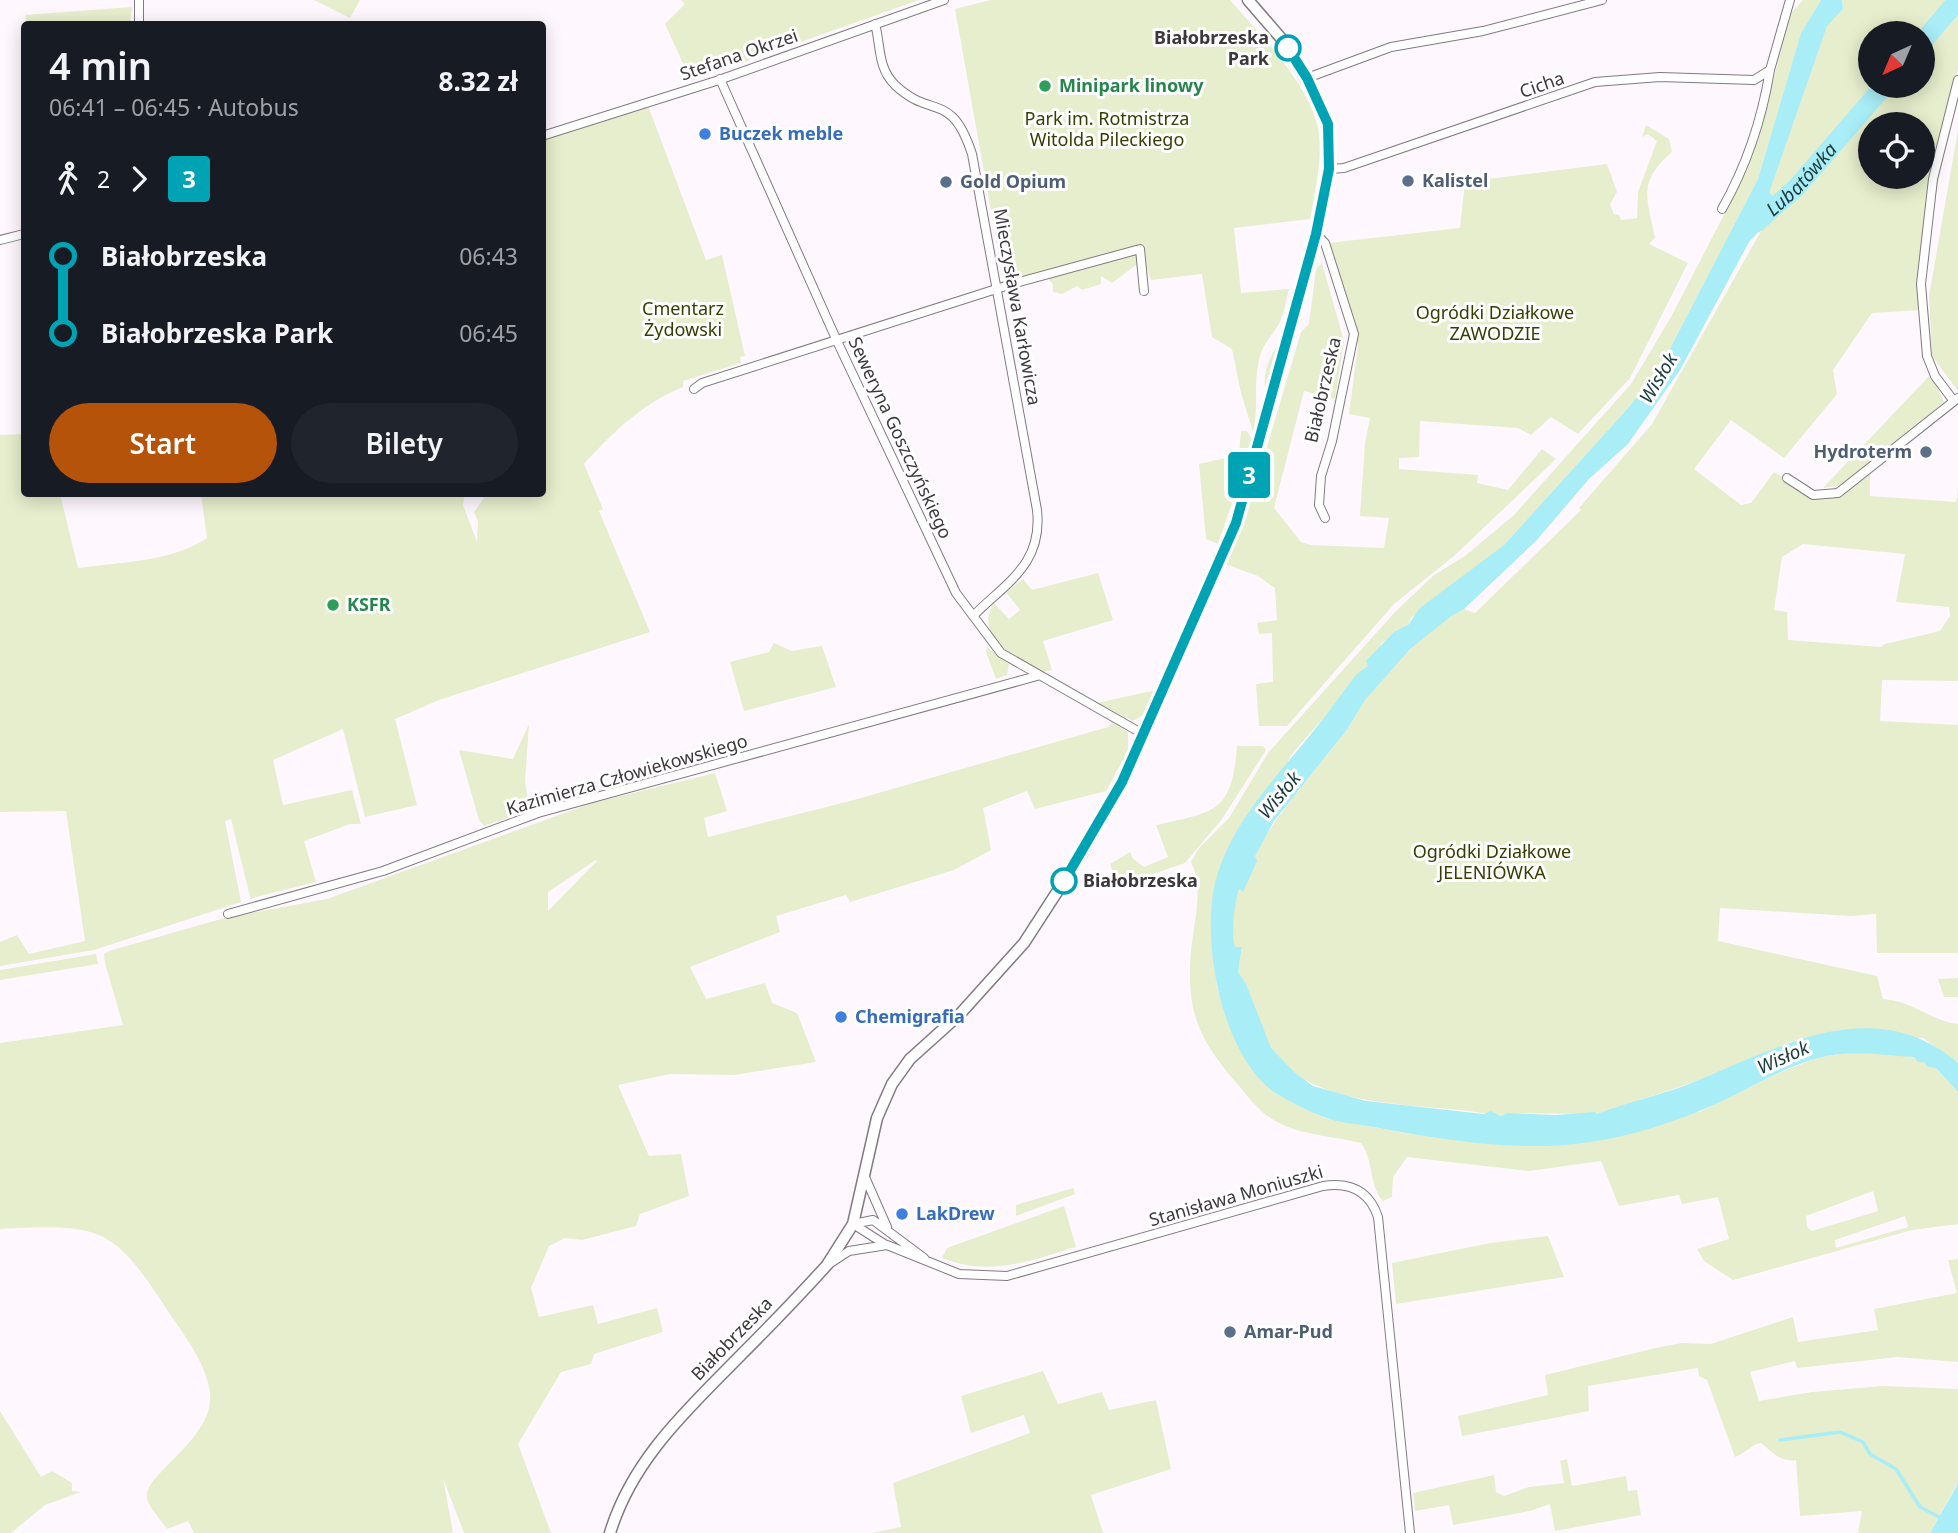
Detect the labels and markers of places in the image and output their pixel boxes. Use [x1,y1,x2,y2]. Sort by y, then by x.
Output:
place label: Białobrzeska Park [1154,25,1270,70]
marker: Białobrzeska Park [1275,35,1301,61]
place label: Minipark linowy [1059,73,1204,97]
marker: Minipark linowy [1037,78,1053,94]
place label: Buczek meble [719,121,843,145]
marker: Buczek meble [697,126,713,142]
place label: Kalistel [1422,168,1488,192]
place label: Gold Opium [960,169,1066,193]
marker: Kalistel [1400,173,1416,189]
marker: Gold Opium [938,174,954,190]
place label: Hydroterm [1813,439,1912,463]
marker: Hydroterm [1918,444,1934,460]
place label: KSFR [347,592,391,616]
marker: KSFR [325,597,341,613]
marker: Białobrzeska [1051,868,1077,894]
place label: Białobrzeska [1083,868,1198,892]
place label: Chemigrafia [855,1004,965,1028]
marker: Chemigrafia [833,1009,849,1025]
place label: LakDrew [916,1201,995,1225]
marker: LakDrew [894,1206,910,1222]
place label: Amar-Pud [1244,1319,1333,1343]
marker: Amar-Pud [1222,1324,1238,1340]

